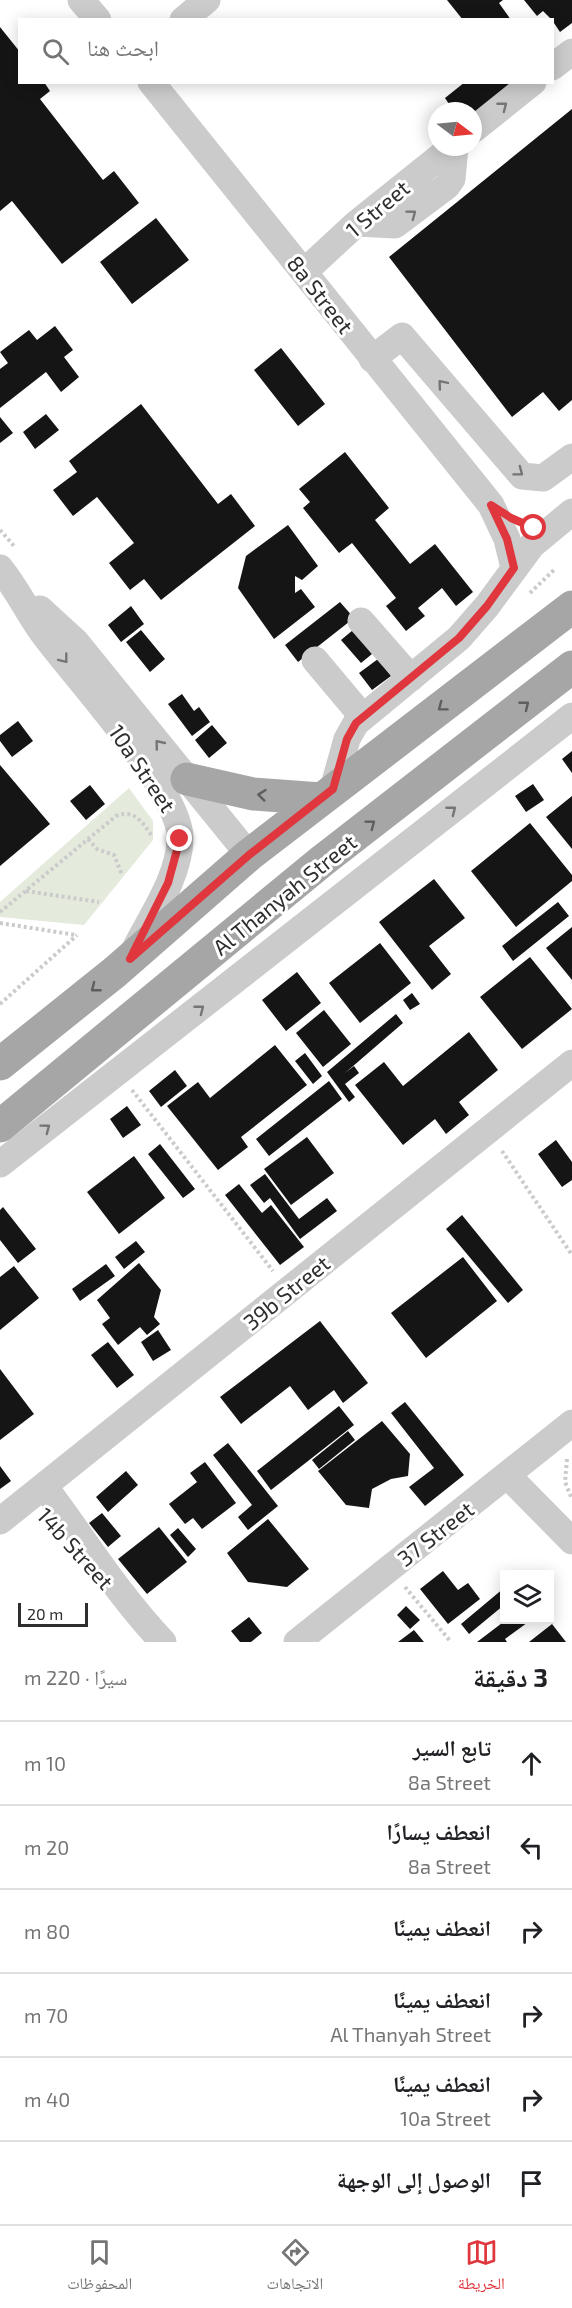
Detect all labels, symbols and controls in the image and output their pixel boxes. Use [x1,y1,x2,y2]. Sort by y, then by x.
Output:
search box [18,18,554,84]
text: ابحث هنا [87,34,159,60]
icon: search [39,35,72,68]
north arrow [428,102,482,156]
one-way arrow [496,103,507,114]
street label: 1 Street [340,174,414,242]
one-way arrow [405,210,416,221]
street label: 8a Street [283,250,359,338]
one-way arrow [439,380,450,391]
one-way arrow [512,465,523,476]
route start [520,514,546,540]
one-way arrow [57,652,68,663]
one-way arrow [438,700,449,711]
one-way arrow [518,701,529,712]
street label: 10a Street [104,719,182,817]
one-way arrow [155,740,166,751]
one-way arrow [258,789,267,802]
one-way arrow [446,807,457,818]
one-way arrow [364,820,375,831]
route end [166,825,192,851]
street label: Al Thanyah Street [207,828,361,960]
one-way arrow [91,981,102,992]
one-way arrow [194,1006,205,1017]
one-way arrow [39,1124,50,1135]
street label: 39b Street [238,1249,334,1335]
street label: 37 Street [392,1495,478,1571]
street label: 14b Street [33,1502,119,1594]
map controls [500,1570,554,1624]
button: layers [500,1570,554,1624]
scale bar [18,1600,88,1628]
text: 20 m [27,1604,63,1623]
text: 3 دقيقة [473,1661,548,1692]
text: سيرًا · 220 m [24,1665,127,1689]
text: تابع السير [413,1734,491,1760]
icon: ahead [515,1747,548,1780]
text: 10 m [24,1751,66,1775]
text: 8a Street [408,1770,491,1794]
text: انعطف يسارًا [386,1818,491,1844]
icon: left [515,1831,548,1864]
text: 20 m [24,1835,69,1859]
text: 8a Street [408,1854,491,1878]
text: انعطف يمينًا [393,1914,491,1940]
icon: right [515,1915,548,1948]
text: 80 m [24,1919,70,1943]
text: انعطف يمينًا [393,1986,491,2012]
icon: right [515,1999,548,2032]
text: 70 m [24,2003,68,2027]
text: Al Thanyah Street [330,2022,491,2046]
text: انعطف يمينًا [393,2070,491,2096]
icon: right [515,2083,548,2116]
text: 40 m [24,2087,70,2111]
text: 10a Street [400,2106,491,2130]
text: الوصول إلى الوجهة [337,2166,491,2192]
icon: arrive [515,2167,548,2200]
tab: المحفوظات [67,2236,132,2299]
tab: الاتجاهات [267,2236,323,2299]
tab: الخريطة [458,2236,505,2299]

